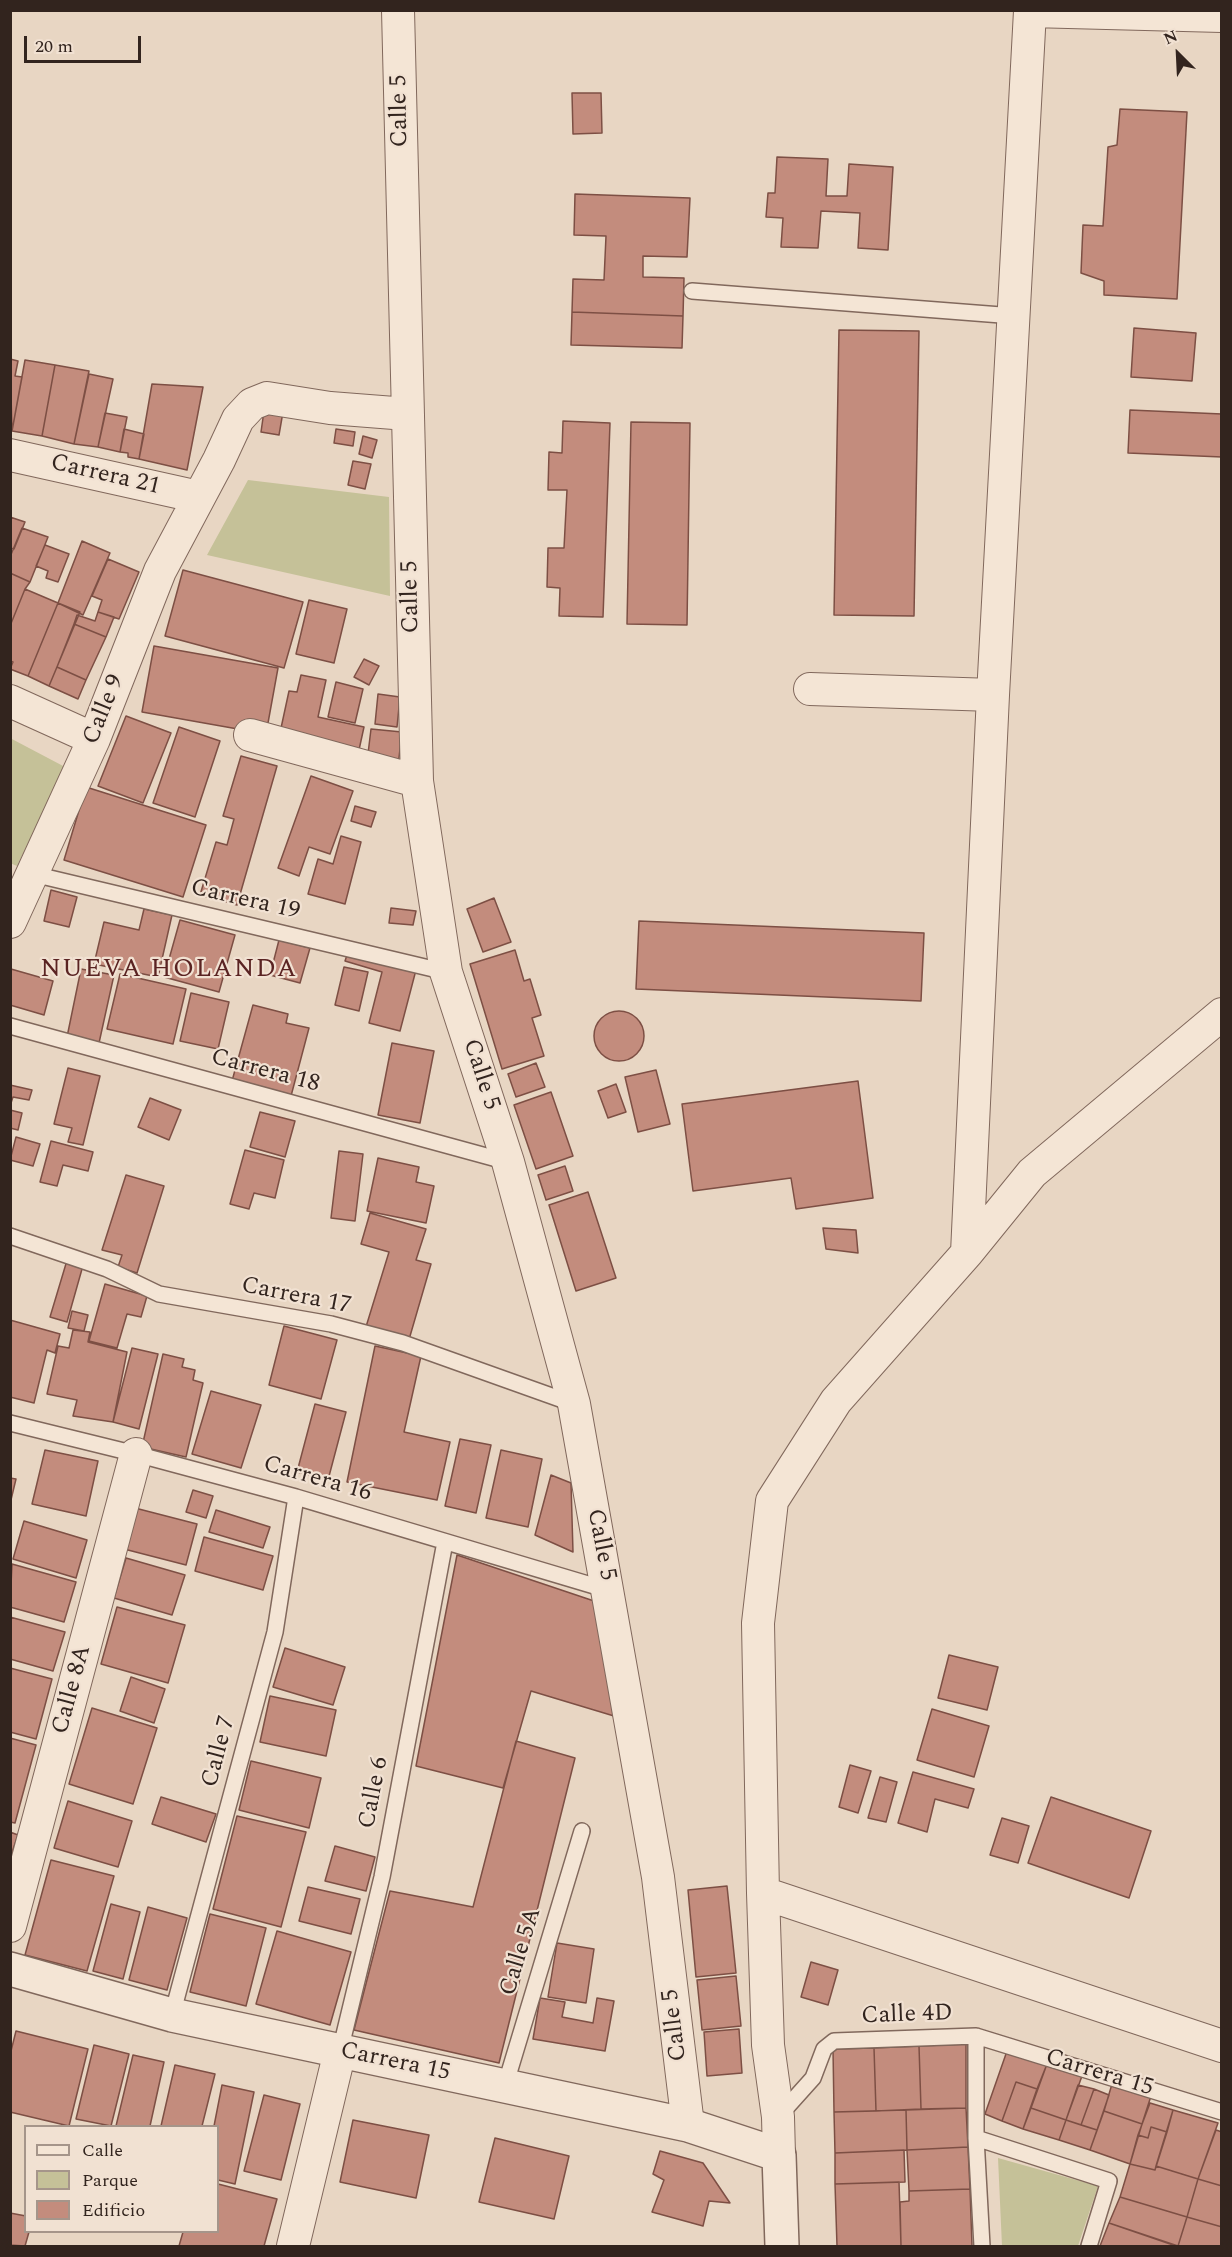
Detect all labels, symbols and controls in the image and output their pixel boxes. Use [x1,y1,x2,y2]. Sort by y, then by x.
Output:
scale bar [27,24,144,62]
north arrow [1148,24,1208,84]
text: N [1160,24,1182,51]
text: 20 m [35,33,73,60]
street label: Calle 5 [386,74,416,148]
street label: Carrera 21 [48,449,162,503]
street label: Calle 5 [397,560,427,634]
street label: Calle 9 [78,671,132,749]
street label: Carrera 19 [188,874,302,928]
district label: NUEVA HOLANDA [40,955,298,987]
street label: Calle 5 [455,1036,505,1114]
street label: Carrera 18 [208,1044,322,1100]
street label: Carrera 17 [239,1272,353,1322]
street label: Carrera 16 [260,1451,374,1509]
street label: Calle 5 [579,1507,621,1583]
street label: Calle 8A [47,1642,99,1738]
street label: Calle 7 [197,1713,243,1791]
street label: Calle 6 [354,1755,396,1831]
street label: Calle 5A [495,1904,549,2000]
street label: Calle 5 [657,1987,695,2063]
street label: Calle 4D [861,2000,953,2032]
street label: Carrera 15 [338,2037,452,2089]
street label: Carrera 15 [1042,2044,1156,2104]
legend [24,2125,219,2233]
text: Calle [82,2137,123,2164]
text: Parque [82,2167,138,2194]
text: Edificio [82,2197,145,2224]

